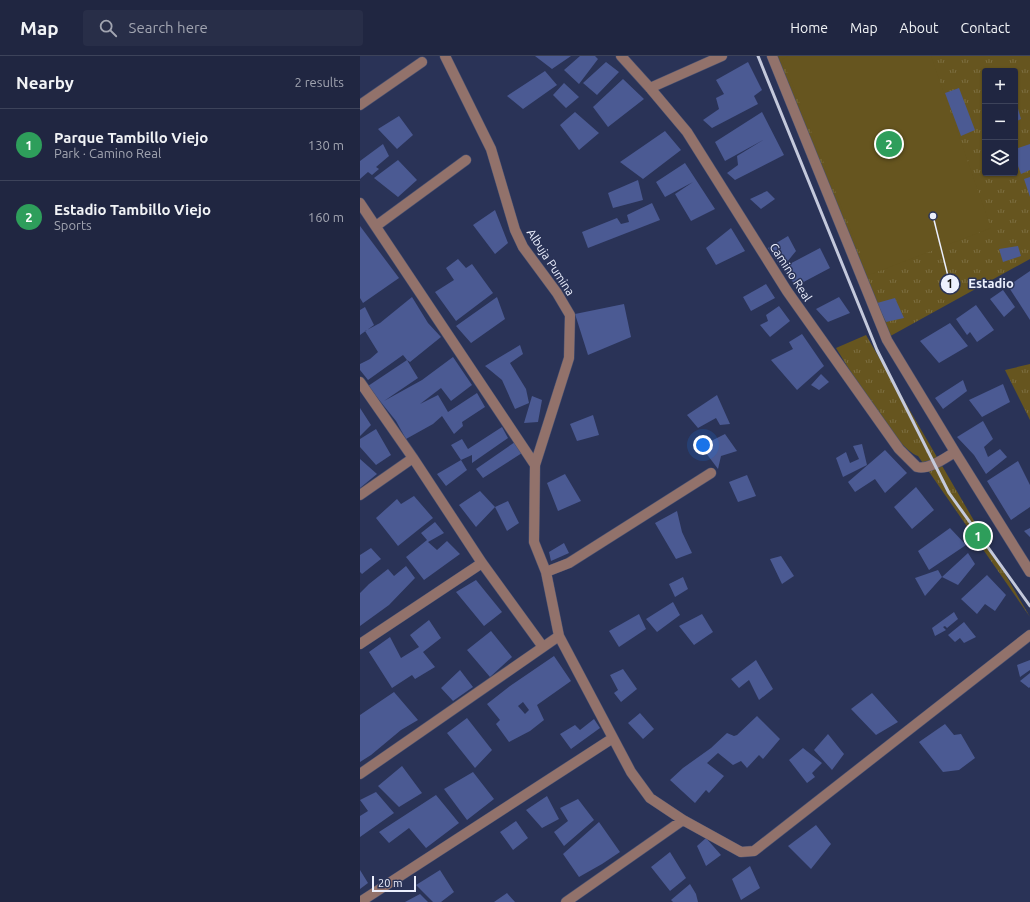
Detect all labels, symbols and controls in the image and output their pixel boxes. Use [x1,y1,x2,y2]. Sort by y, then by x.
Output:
search box [83,10,363,46]
text: Map [20,17,59,39]
icon: search [97,17,119,39]
text: Search here [129,19,208,36]
text: Home [790,20,828,36]
text: Map [850,20,878,36]
text: About [900,20,939,36]
text: Contact [961,20,1010,36]
map controls [982,68,1018,176]
button: + [982,68,1018,104]
text: Nearby [16,73,74,92]
text: 2 results [294,75,344,89]
button: − [982,104,1018,140]
text: Parque Tambillo Viejo [54,129,208,146]
pin: 2 [876,129,902,159]
text: 1 [25,138,33,152]
text: 130 m [308,138,344,152]
button: layers [982,140,1018,176]
text: Park · Camino Real [54,146,161,160]
text: Estadio Tambillo Viejo [54,201,211,218]
text: 2 [25,210,33,224]
text: 160 m [308,210,344,224]
text: Sports [54,218,92,232]
street label: Albuja Pumina [525,226,577,298]
street label: Camino Real [767,240,815,304]
callout: Estadio [940,271,1022,296]
text: Estadio [968,276,1014,290]
text: 1 [947,277,953,290]
your location [693,435,713,455]
pin: 1 [965,521,991,551]
scale bar [372,874,416,893]
text: 20 m [378,877,402,889]

